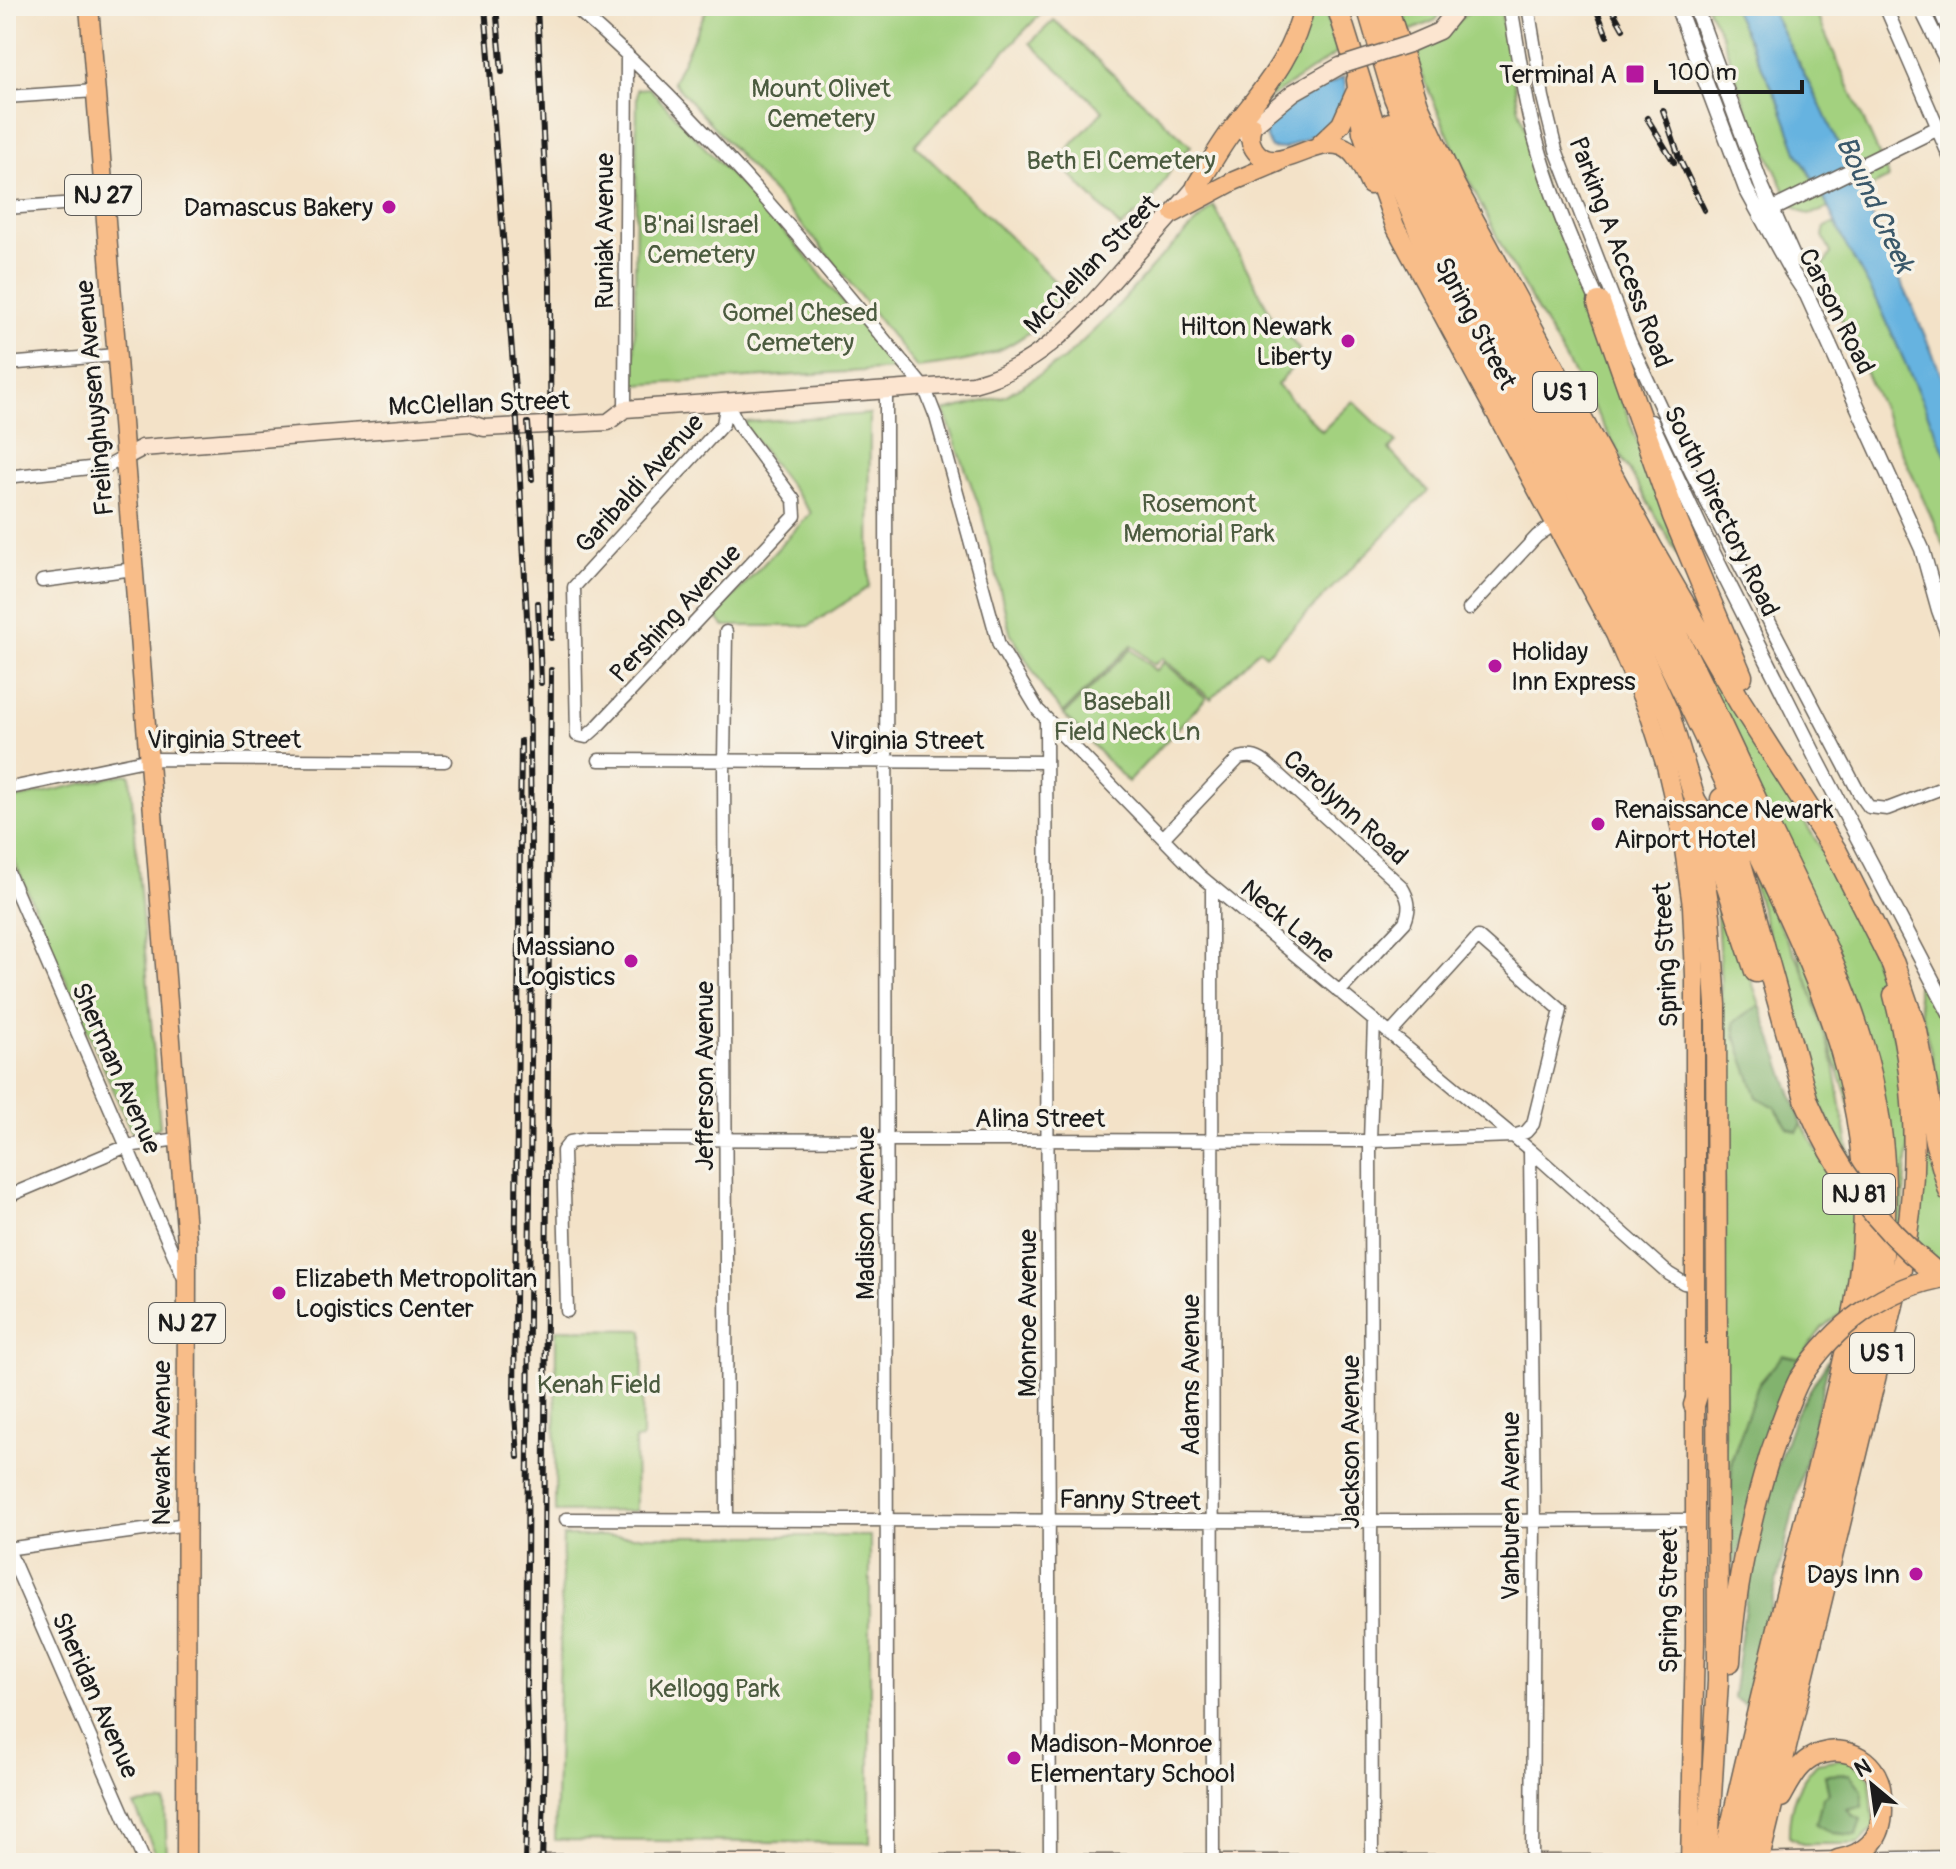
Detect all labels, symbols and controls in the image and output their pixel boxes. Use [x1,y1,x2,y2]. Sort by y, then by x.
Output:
scale bar [1656,44,1802,94]
text: 100 m [1668,58,1737,87]
place label: Terminal A [1499,59,1617,91]
marker: Terminal A [1624,63,1646,85]
park label: Mount Olivet Cemetery [751,73,891,135]
water label: Bound Creek [1828,131,1922,281]
street label: Parking A Access Road [1561,132,1679,372]
park label: Beth El Cemetery [1026,145,1216,177]
street label: Runiak Avenue [589,153,621,309]
road number: NJ 27 [65,175,141,215]
street label: McClellan Street [1017,188,1167,341]
place label: Damascus Bakery [183,192,373,224]
marker: Damascus Bakery [380,198,398,216]
park label: B'nai Israel Cemetery [643,209,759,271]
street label: Carson Road [1791,243,1881,380]
street label: Spring Street [1427,252,1524,395]
street label: Frelinghuysen Avenue [69,279,121,517]
park label: Gomel Chesed Cemetery [722,297,878,359]
place label: Hilton Newark Liberty [1180,311,1332,373]
marker: Hilton Newark Liberty [1339,332,1357,350]
road number: US 1 [1533,372,1597,412]
street label: McClellan Street [388,385,571,423]
street label: South Directory Road [1656,401,1786,622]
street label: Garibaldi Avenue [569,407,711,560]
park label: Rosemont Memorial Park [1123,488,1275,550]
street label: Pershing Avenue [603,537,748,690]
place label: Holiday Inn Express [1511,636,1636,698]
marker: Holiday Inn Express [1486,657,1504,675]
park label: Baseball Field Neck Ln [1053,686,1201,748]
street label: Virginia Street [147,724,302,756]
street label: Virginia Street [830,725,985,757]
street label: Carolynn Road [1276,743,1414,872]
place label: Renaissance Newark Airport Hotel [1614,794,1834,856]
marker: Renaissance Newark Airport Hotel [1589,815,1607,833]
street label: Neck Lane [1234,873,1341,971]
street label: Spring Street [1646,881,1686,1028]
place label: Massiano Logistics [516,931,615,993]
marker: Massiano Logistics [622,952,640,970]
street label: Sherman Avenue [64,978,168,1159]
street label: Jefferson Avenue [689,981,721,1171]
street label: Alina Street [975,1103,1106,1135]
street label: Madison Avenue [850,1126,882,1300]
road number: NJ 81 [1823,1174,1895,1214]
street label: Monroe Avenue [1012,1229,1044,1397]
place label: Elizabeth Metropolitan Logistics Center [295,1263,537,1325]
marker: Elizabeth Metropolitan Logistics Center [270,1284,288,1302]
street label: Adams Avenue [1175,1294,1207,1456]
road number: NJ 27 [149,1303,225,1343]
road number: US 1 [1850,1333,1914,1373]
street label: Jackson Avenue [1335,1355,1367,1529]
street label: Newark Avenue [146,1360,178,1526]
park label: Kenah Field [537,1369,661,1401]
street label: Vanburen Avenue [1495,1411,1527,1600]
street label: Fanny Street [1059,1484,1202,1518]
street label: Spring Street [1653,1528,1685,1674]
place label: Days Inn [1806,1559,1900,1591]
marker: Days Inn [1907,1565,1925,1583]
street label: Sheridan Avenue [44,1607,146,1784]
park label: Kellogg Park [648,1673,780,1705]
place label: Madison-Monroe Elementary School [1030,1728,1235,1790]
north arrow [1832,1745,1912,1825]
marker: Madison-Monroe Elementary School [1005,1749,1023,1767]
text: N [1849,1752,1876,1784]

